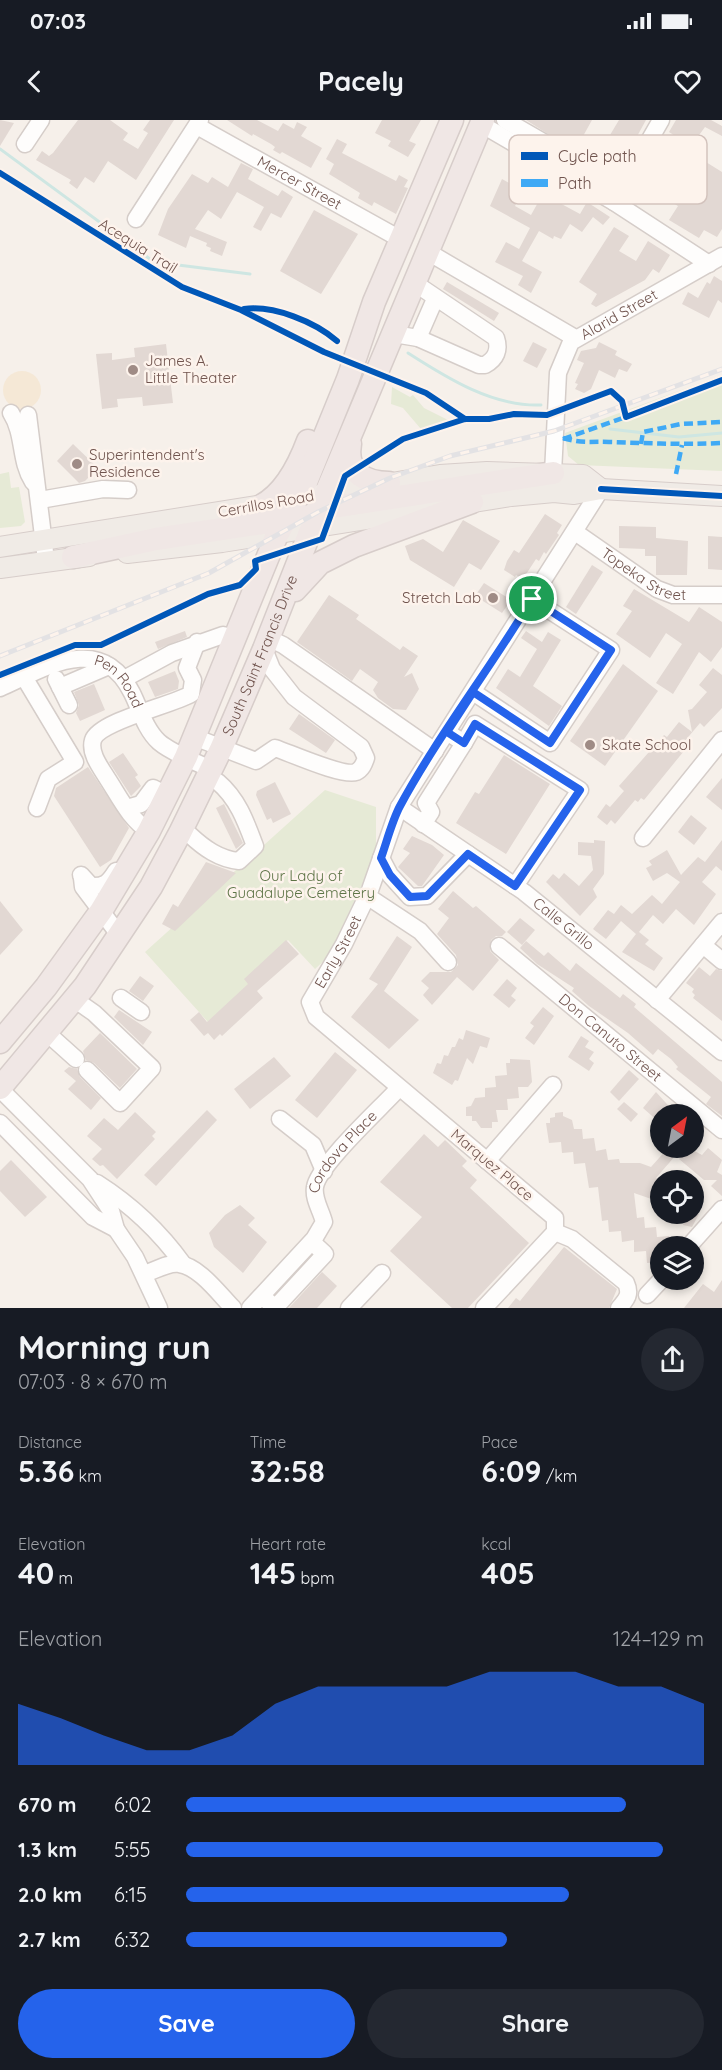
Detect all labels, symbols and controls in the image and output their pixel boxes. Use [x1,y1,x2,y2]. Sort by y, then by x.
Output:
text: 07:03 [30,7,86,35]
text: Pacely [318,64,404,98]
icon: back [18,65,51,98]
icon: heart [671,65,704,98]
legend [509,135,707,204]
text: Cycle path [558,146,637,166]
street label: Mercer Street [254,151,345,213]
text: Path [558,173,592,193]
street label: Acequia Trail [95,214,181,277]
street label: Alarid Street [577,285,661,344]
place label: James A. Little Theater [145,351,237,387]
marker: James A. Little Theater [126,363,140,377]
place label: Superintendent's Residence [89,445,205,481]
marker: Superintendent's Residence [70,457,84,471]
street label: Cerrillos Road [216,486,315,521]
street label: Topeka Street [598,543,686,604]
street label: South Saint Francis Drive [218,572,301,739]
pin [506,573,557,624]
icon: arrive [515,582,548,615]
place label: Stretch Lab [402,588,481,607]
marker: Stretch Lab [486,591,500,605]
street label: Pen Road [92,650,148,711]
place label: Skate School [602,735,691,754]
marker: Skate School [583,738,597,752]
park label: Our Lady of Guadalupe Cemetery [227,866,375,902]
street label: Calle Grillo [529,893,598,954]
street label: Early Street [310,912,365,992]
street label: Don Canuto Street [555,989,666,1085]
north arrow [650,1104,704,1158]
map controls [650,1104,704,1290]
street label: Cordova Place [304,1106,381,1194]
street label: Marquez Place [447,1125,538,1205]
button: locate [650,1170,704,1224]
button: layers [650,1236,704,1290]
text: Morning run [18,1326,211,1367]
button: share [641,1328,704,1391]
text: 07:03 · 8 × 670 m [18,1369,168,1394]
text: Distance [18,1432,82,1452]
text: Time [250,1432,286,1452]
text: Pace [481,1432,518,1452]
text: 5.36 [18,1452,74,1490]
text: 32:58 [250,1452,325,1490]
text: 6:09 [481,1452,542,1490]
text: km [74,1466,102,1486]
text: /km [542,1466,577,1486]
text: Elevation [18,1534,85,1554]
text: Heart rate [250,1534,326,1554]
text: kcal [481,1534,511,1554]
text: 40 [18,1554,54,1592]
text: 145 [250,1554,296,1592]
text: 405 [481,1554,535,1592]
text: m [54,1568,73,1588]
text: bpm [296,1568,335,1588]
text: Elevation [18,1626,102,1651]
text: 124–129 m [613,1626,704,1651]
text: 670 m [18,1792,76,1817]
text: 6:02 [114,1792,151,1817]
text: 1.3 km [18,1837,77,1862]
text: 5:55 [114,1837,150,1862]
text: 2.0 km [18,1882,82,1907]
text: 6:15 [114,1882,147,1907]
text: 2.7 km [18,1927,81,1952]
text: 6:32 [114,1927,150,1952]
button: Save [18,1989,355,2058]
button: Share [367,1989,704,2058]

